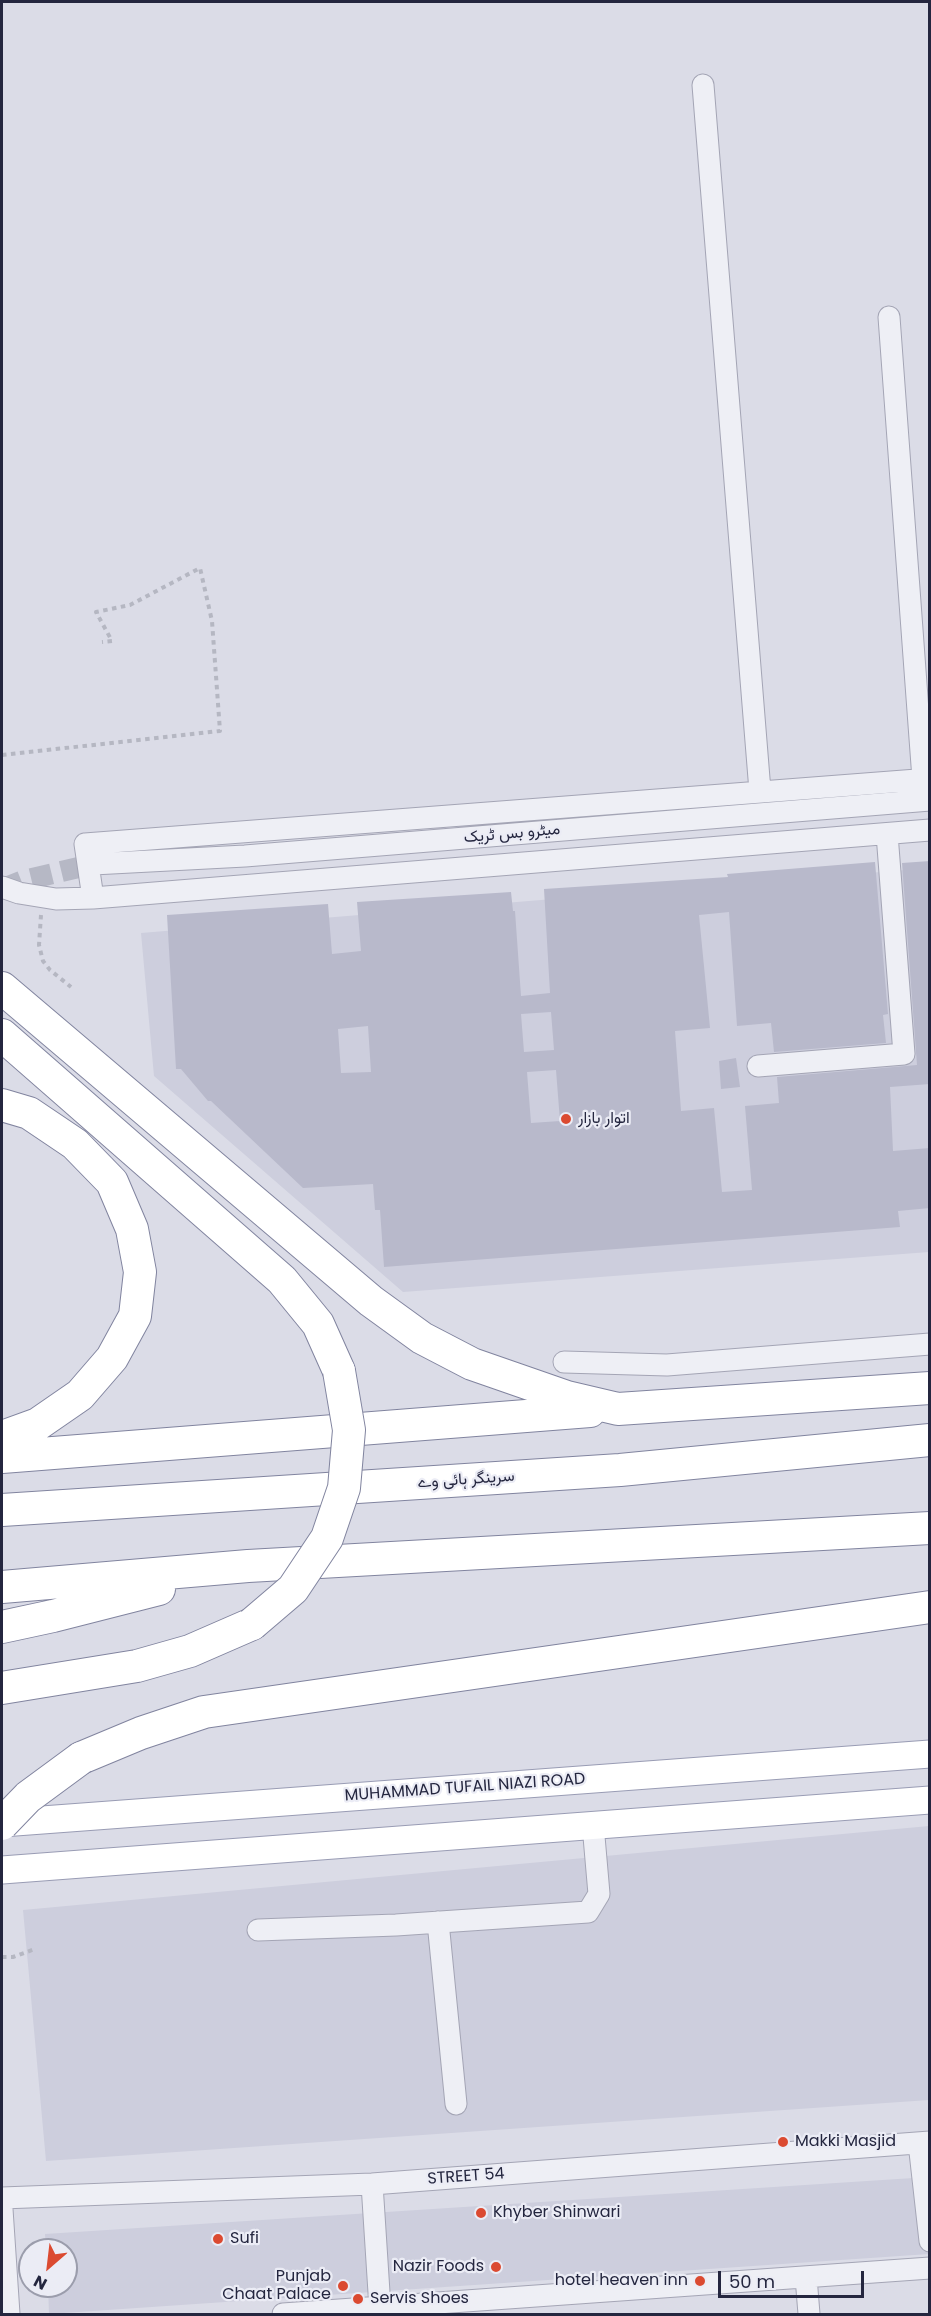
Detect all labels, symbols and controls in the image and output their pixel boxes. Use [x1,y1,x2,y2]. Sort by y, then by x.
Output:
street label: میٹرو بس ٹریک [463,820,561,848]
place label: اتوار بازار [578,1109,630,1129]
marker: اتوار بازار [559,1112,573,1126]
street label: سرینگر ہائی وے [417,1467,515,1493]
street label: MUHAMMAD TUFAIL NIAZI ROAD [344,1770,586,1806]
place label: Makki Masjid [795,2132,896,2152]
marker: Makki Masjid [776,2135,790,2149]
street label: STREET 54 [427,2165,505,2189]
place label: Khyber Shinwari [493,2203,620,2223]
marker: Khyber Shinwari [474,2206,488,2220]
place label: Sufi [230,2229,259,2249]
marker: Sufi [211,2232,225,2246]
north arrow [18,2238,78,2298]
place label: Nazir Foods [393,2257,484,2277]
scale bar [721,2259,866,2297]
marker: Nazir Foods [489,2260,503,2274]
place label: Punjab Chaat Palace [222,2267,331,2305]
text: 50 m [729,2269,775,2294]
text: N [30,2270,51,2296]
place label: hotel heaven inn [555,2271,688,2291]
marker: hotel heaven inn [693,2274,707,2288]
marker: Punjab Chaat Palace [336,2279,350,2293]
place label: Servis Shoes [370,2289,469,2309]
marker: Servis Shoes [351,2292,365,2306]

